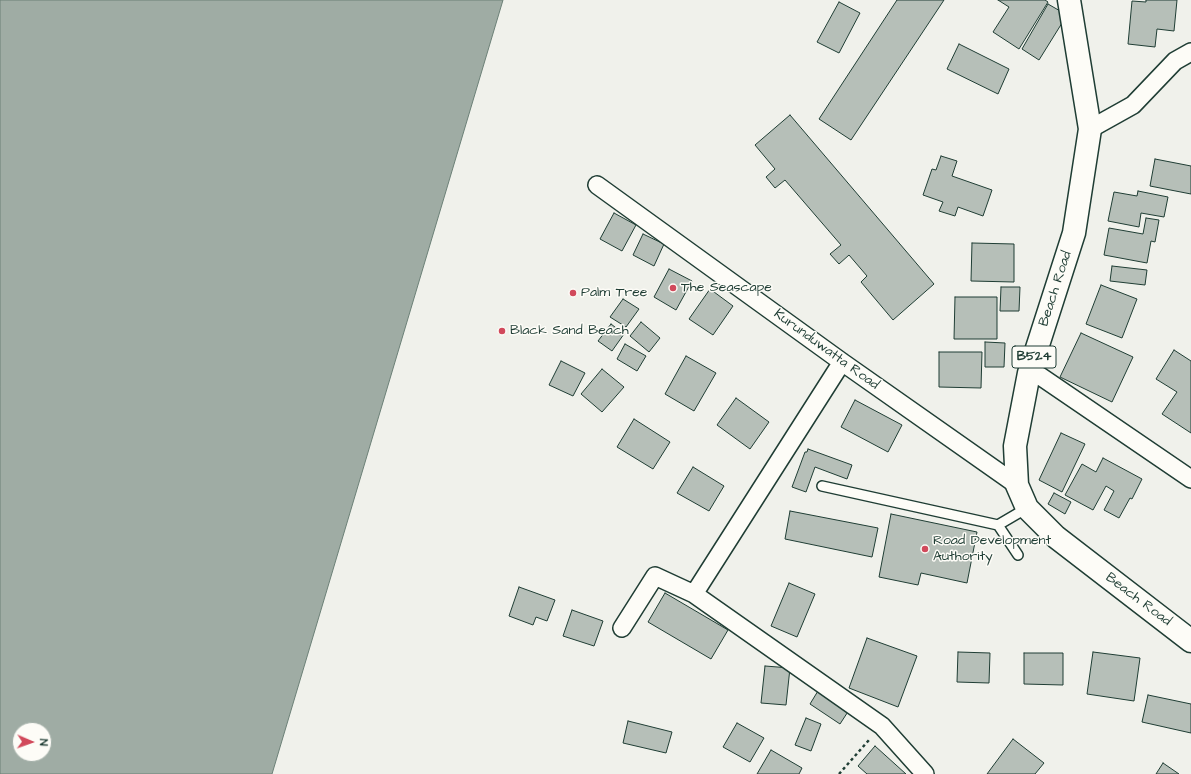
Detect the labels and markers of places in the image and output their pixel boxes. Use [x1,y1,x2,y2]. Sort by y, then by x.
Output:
place label: The Seascape [681,280,772,296]
marker: The Seascape [668,283,678,293]
place label: Palm Tree [581,285,647,301]
marker: Palm Tree [568,288,578,298]
place label: Black Sand Beach [510,323,629,339]
marker: Black Sand Beach [497,326,507,336]
place label: Road Development Authority [933,533,1051,566]
marker: Road Development Authority [920,544,930,554]

